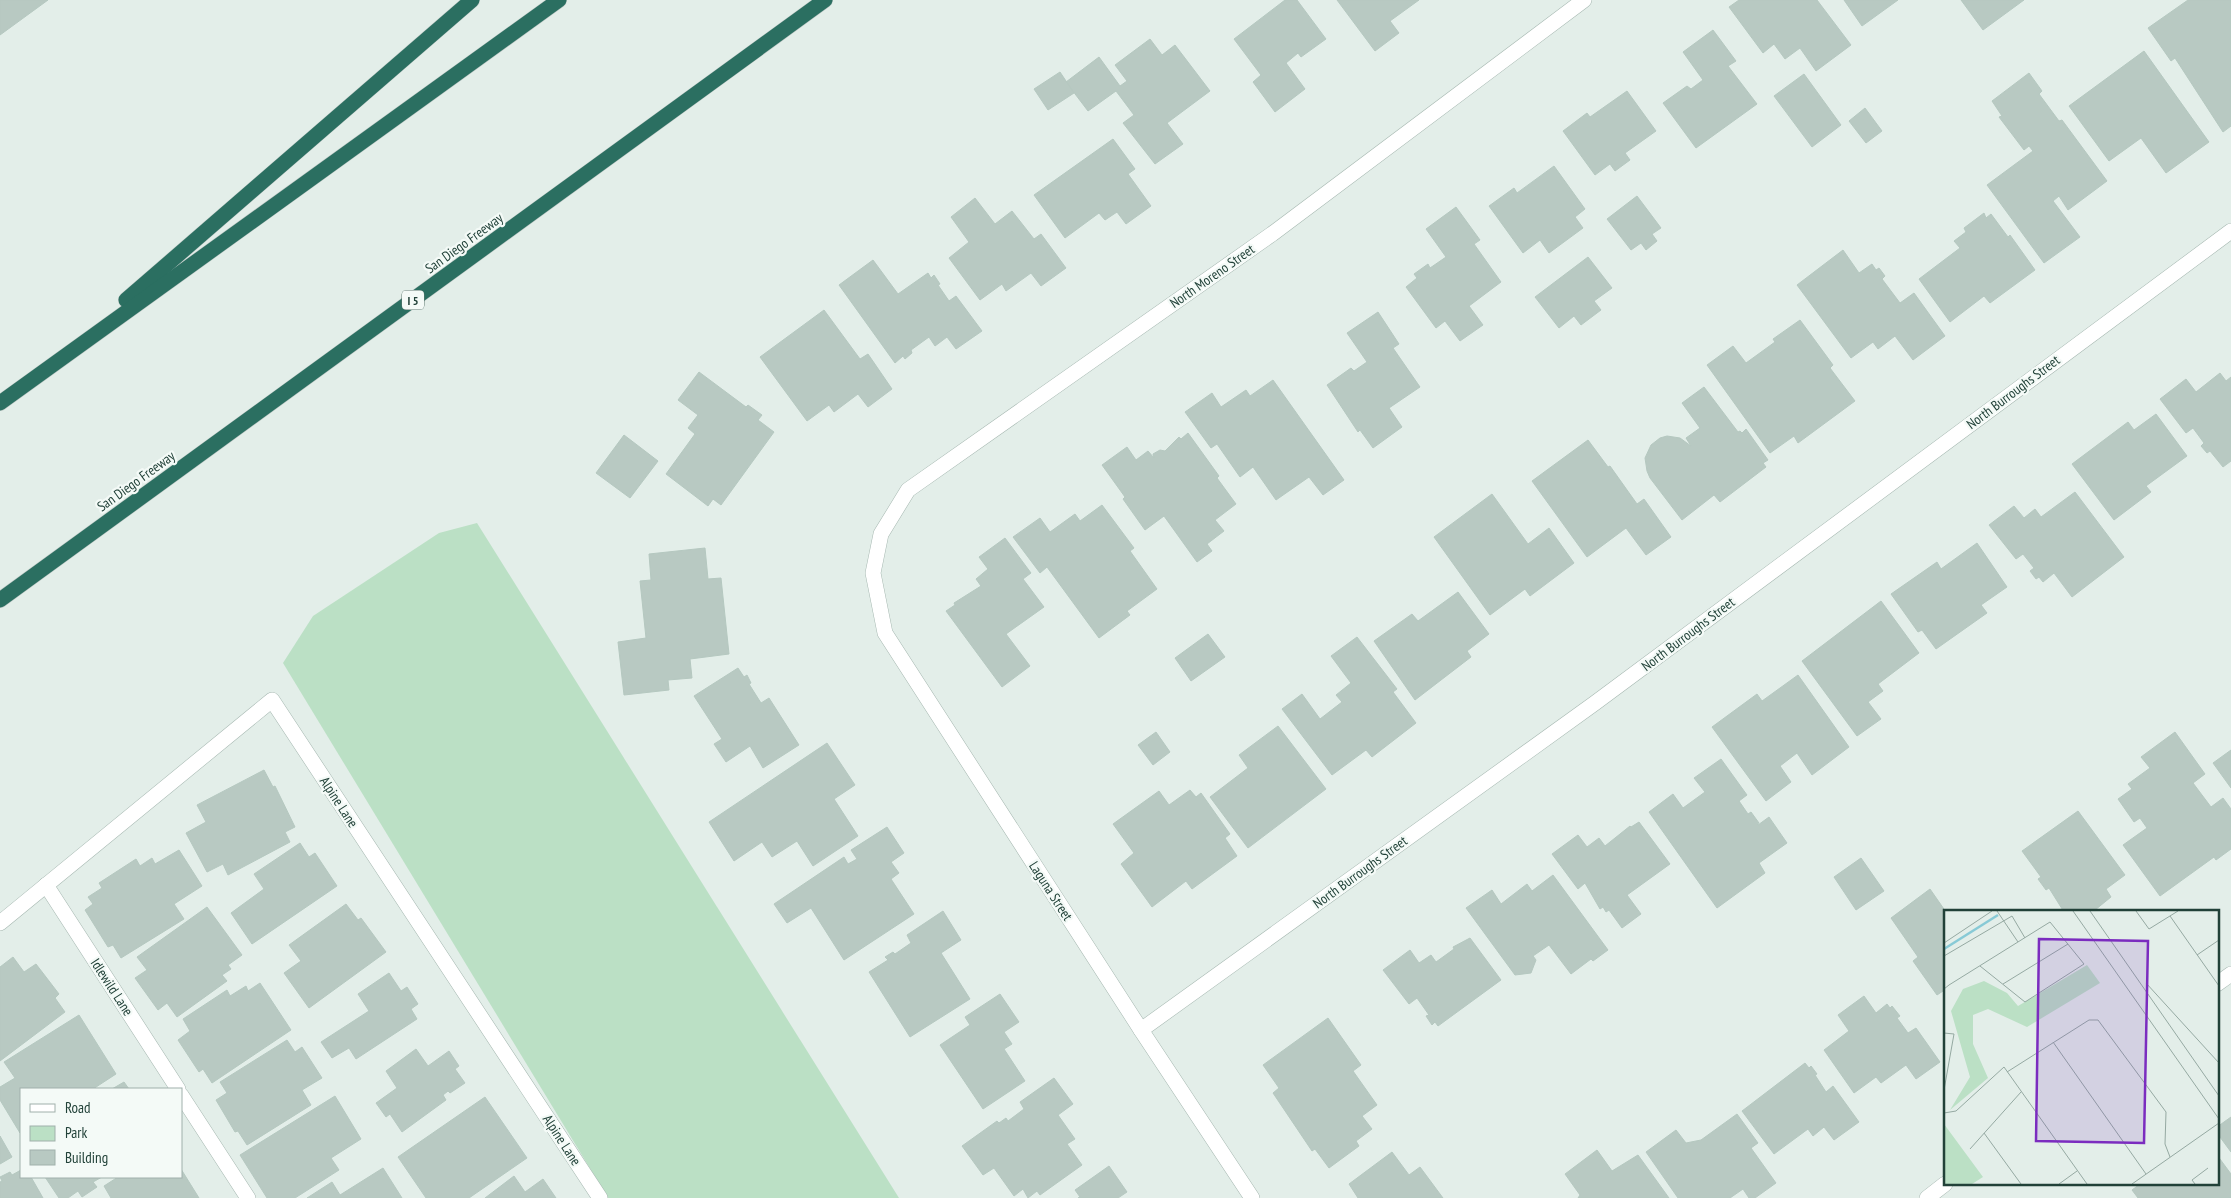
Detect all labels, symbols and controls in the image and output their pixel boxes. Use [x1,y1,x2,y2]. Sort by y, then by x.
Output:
street label: San Diego Freeway [422,208,507,277]
street label: North Moreno Street [1166,240,1258,312]
road number: I 5 [402,290,424,310]
street label: North Burroughs Street [1963,351,2063,433]
street label: San Diego Freeway [94,446,179,515]
street label: North Burroughs Street [1638,593,1738,675]
street label: Alpine Lane [316,773,362,831]
street label: North Burroughs Street [1309,832,1411,912]
street label: Laguna Street [1025,858,1077,924]
inset map [1944,910,2218,1186]
street label: Idlewild Lane [87,955,137,1019]
legend [20,1088,182,1178]
text: Road [65,1098,91,1117]
street label: Alpine Lane [539,1111,585,1169]
text: Park [65,1123,87,1142]
text: Building [65,1148,108,1167]

